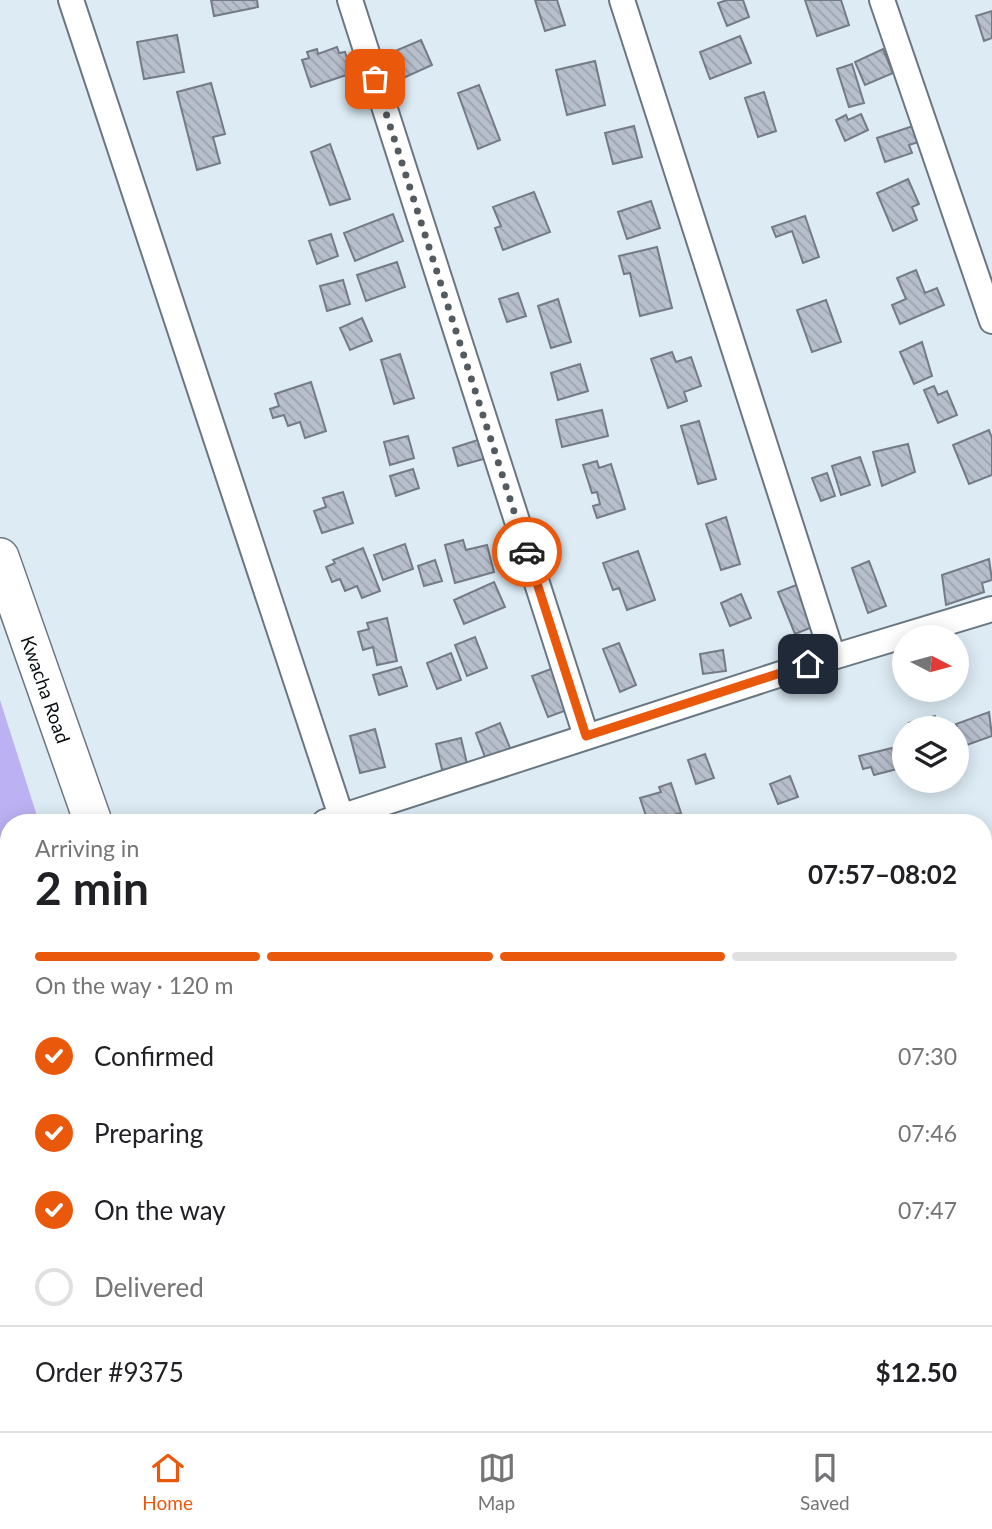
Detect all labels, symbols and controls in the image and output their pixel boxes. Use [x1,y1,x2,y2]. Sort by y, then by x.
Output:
pin [345,49,405,109]
icon: bag [356,60,394,98]
courier [492,517,562,587]
icon: car [508,533,546,571]
north arrow [892,625,970,702]
map controls [892,625,969,793]
street label: Kwacha Road [17,632,76,746]
pin [778,634,838,694]
icon: home [789,645,827,683]
button: layers [892,716,969,793]
text: Arriving in [35,834,139,862]
text: 07:57–08:02 [808,858,957,890]
text: 2 min [35,860,149,915]
text: On the way · 120 m [35,971,234,999]
icon: check [35,1037,73,1075]
text: Confirmed [94,1040,214,1072]
text: 07:30 [898,1042,957,1070]
icon: check [35,1114,73,1152]
text: Preparing [94,1117,203,1149]
text: 07:46 [898,1119,957,1147]
icon: check [35,1191,73,1229]
text: On the way [94,1194,226,1226]
text: 07:47 [898,1196,957,1224]
text: Delivered [94,1271,204,1303]
text: Order #9375 [35,1356,184,1388]
text: $12.50 [875,1356,957,1388]
tab: Home [142,1449,193,1514]
tab: Map [478,1449,516,1514]
tab: Saved [800,1449,850,1514]

